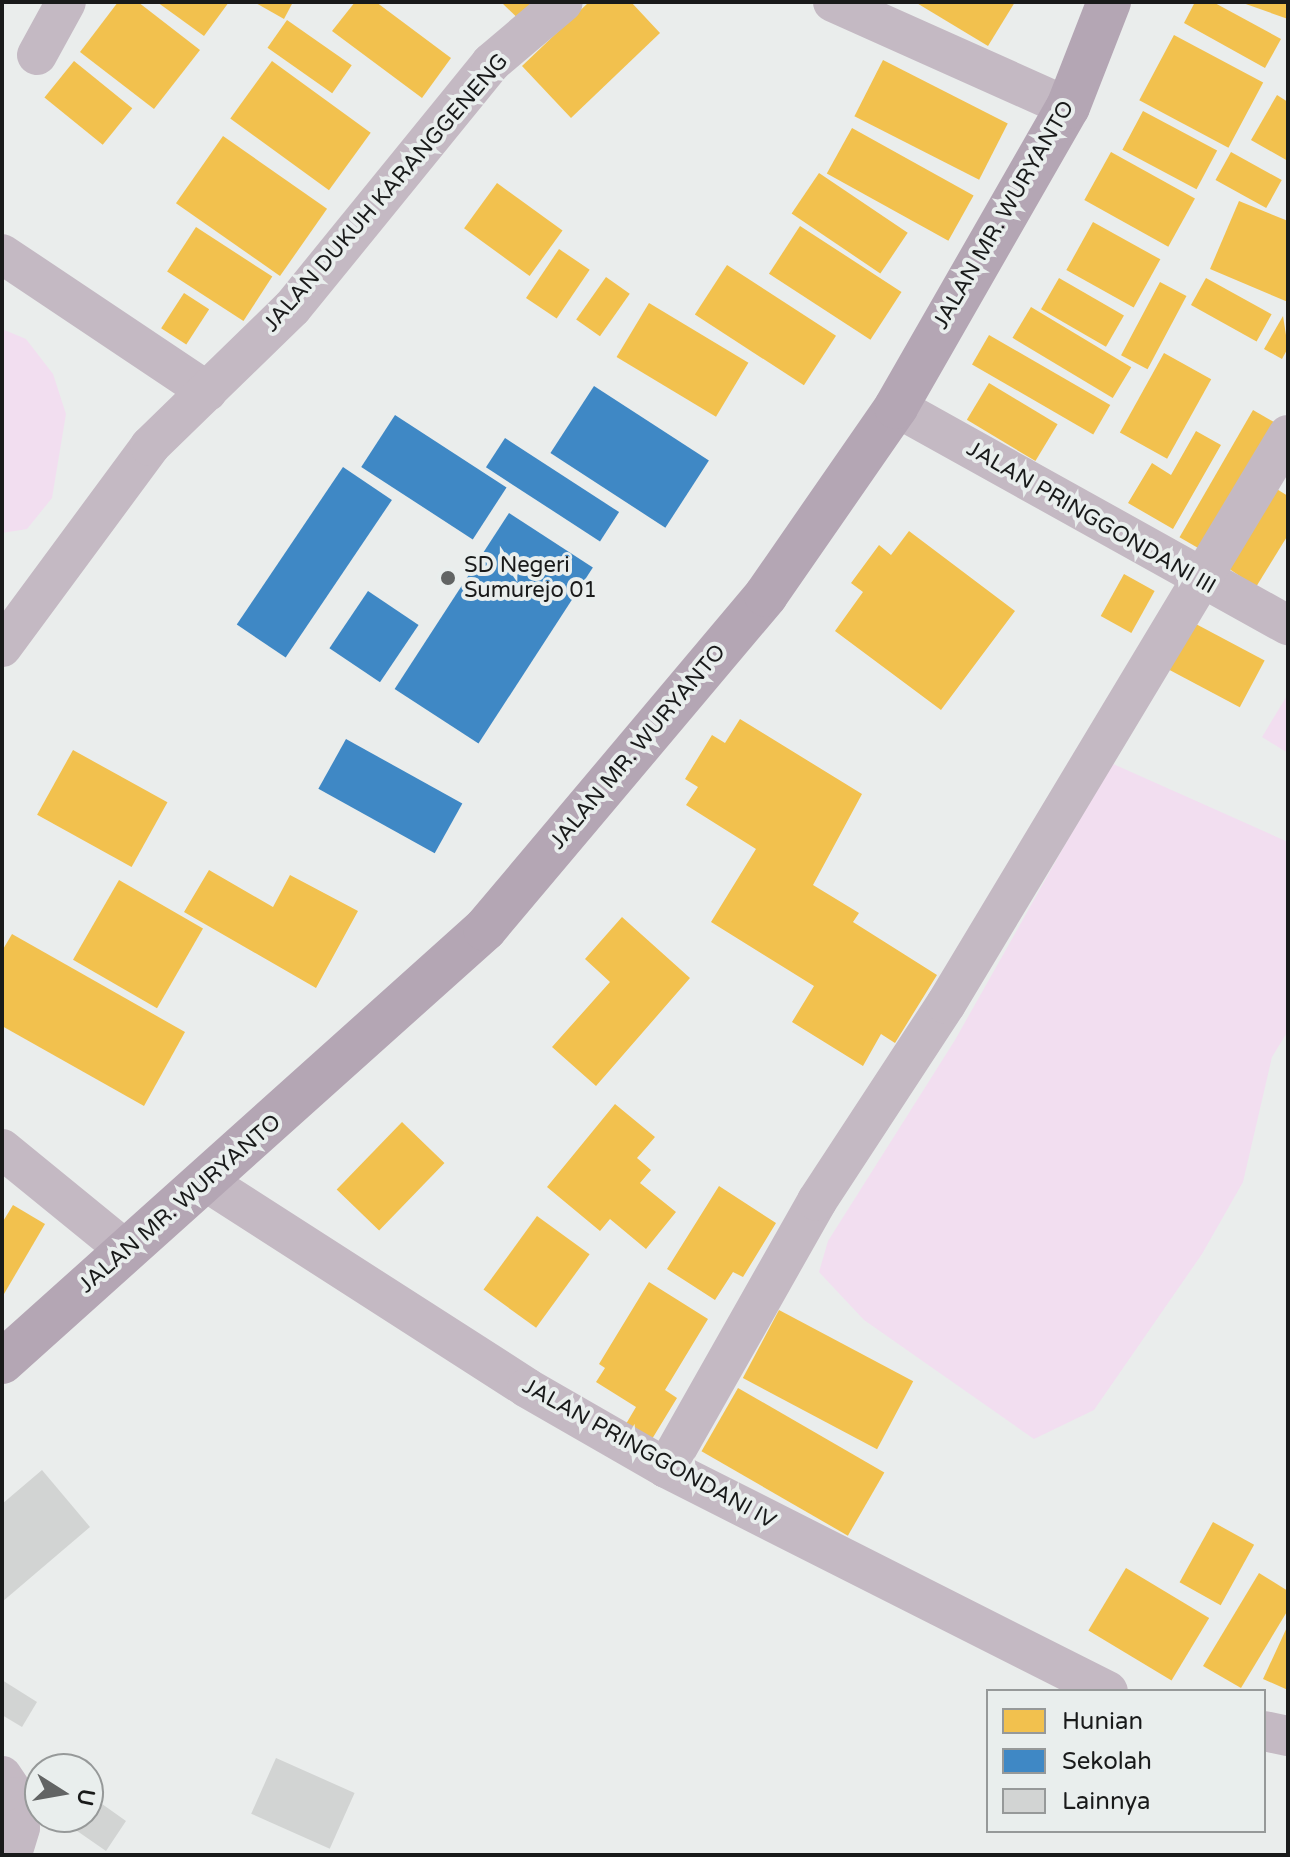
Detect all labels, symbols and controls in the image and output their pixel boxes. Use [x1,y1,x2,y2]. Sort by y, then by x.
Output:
street label: JALAN DUKUH KARANGGENENG [258,49,514,337]
street label: JALAN MR. WURYANTO [928,96,1080,334]
street label: JALAN PRINGGONDANI III [962,436,1220,600]
place label: SD Negeri Sumurejo 01 [464,552,597,604]
marker: SD Negeri Sumurejo 01 [439,569,457,587]
street label: JALAN MR. WURYANTO [545,639,731,855]
street label: JALAN MR. WURYANTO [74,1109,286,1299]
street label: JALAN PRINGGONDANI IV [518,1373,780,1535]
legend [986,1689,1266,1833]
text: Hunian [1062,1707,1143,1736]
text: Sekolah [1062,1747,1152,1776]
north arrow [24,1753,104,1833]
text: U [71,1787,100,1808]
text: Lainnya [1062,1787,1151,1816]

